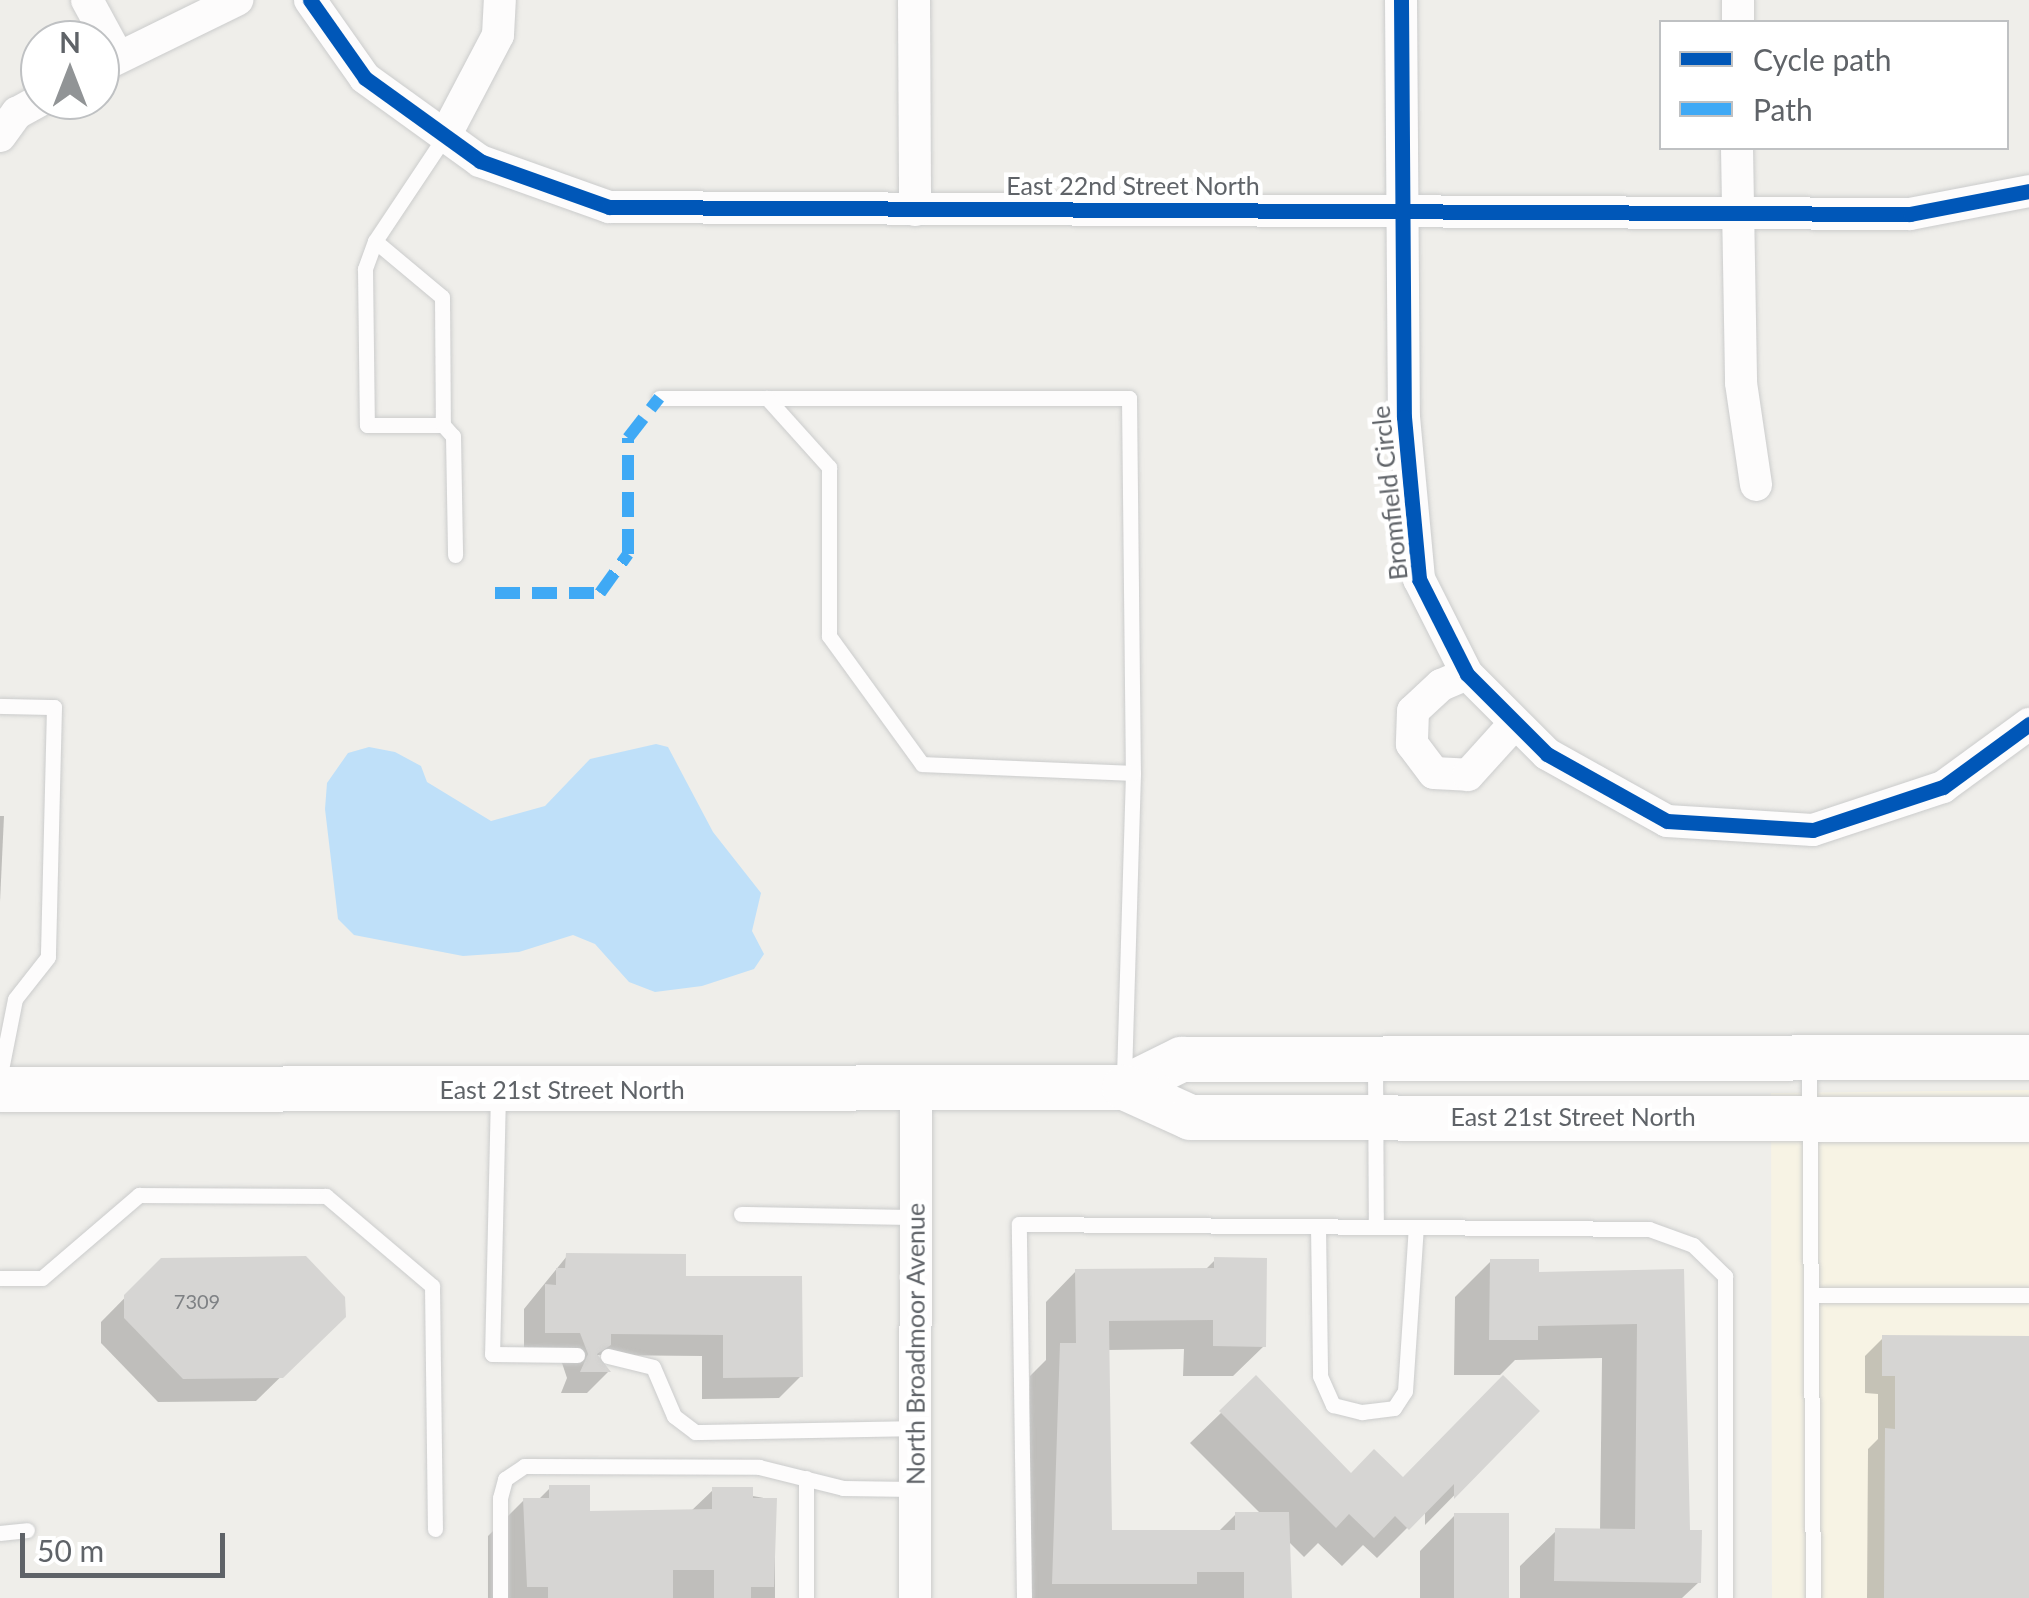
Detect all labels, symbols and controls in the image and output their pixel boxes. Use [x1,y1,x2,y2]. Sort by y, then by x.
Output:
north arrow [20,20,120,120]
legend [1659,20,2009,150]
text: N [59,25,81,59]
text: Cycle path [1753,41,1892,77]
text: Path [1753,91,1813,127]
street label: East 22nd Street North [1006,170,1260,200]
street label: Bromfield Circle [1365,404,1413,582]
street label: East 21st Street North [439,1074,685,1104]
street label: East 21st Street North [1450,1101,1696,1131]
street label: North Broadmoor Avenue [900,1202,930,1486]
house number: 7309 [174,1289,220,1313]
scale bar [25,1513,230,1575]
text: 50 m [37,1532,104,1568]

